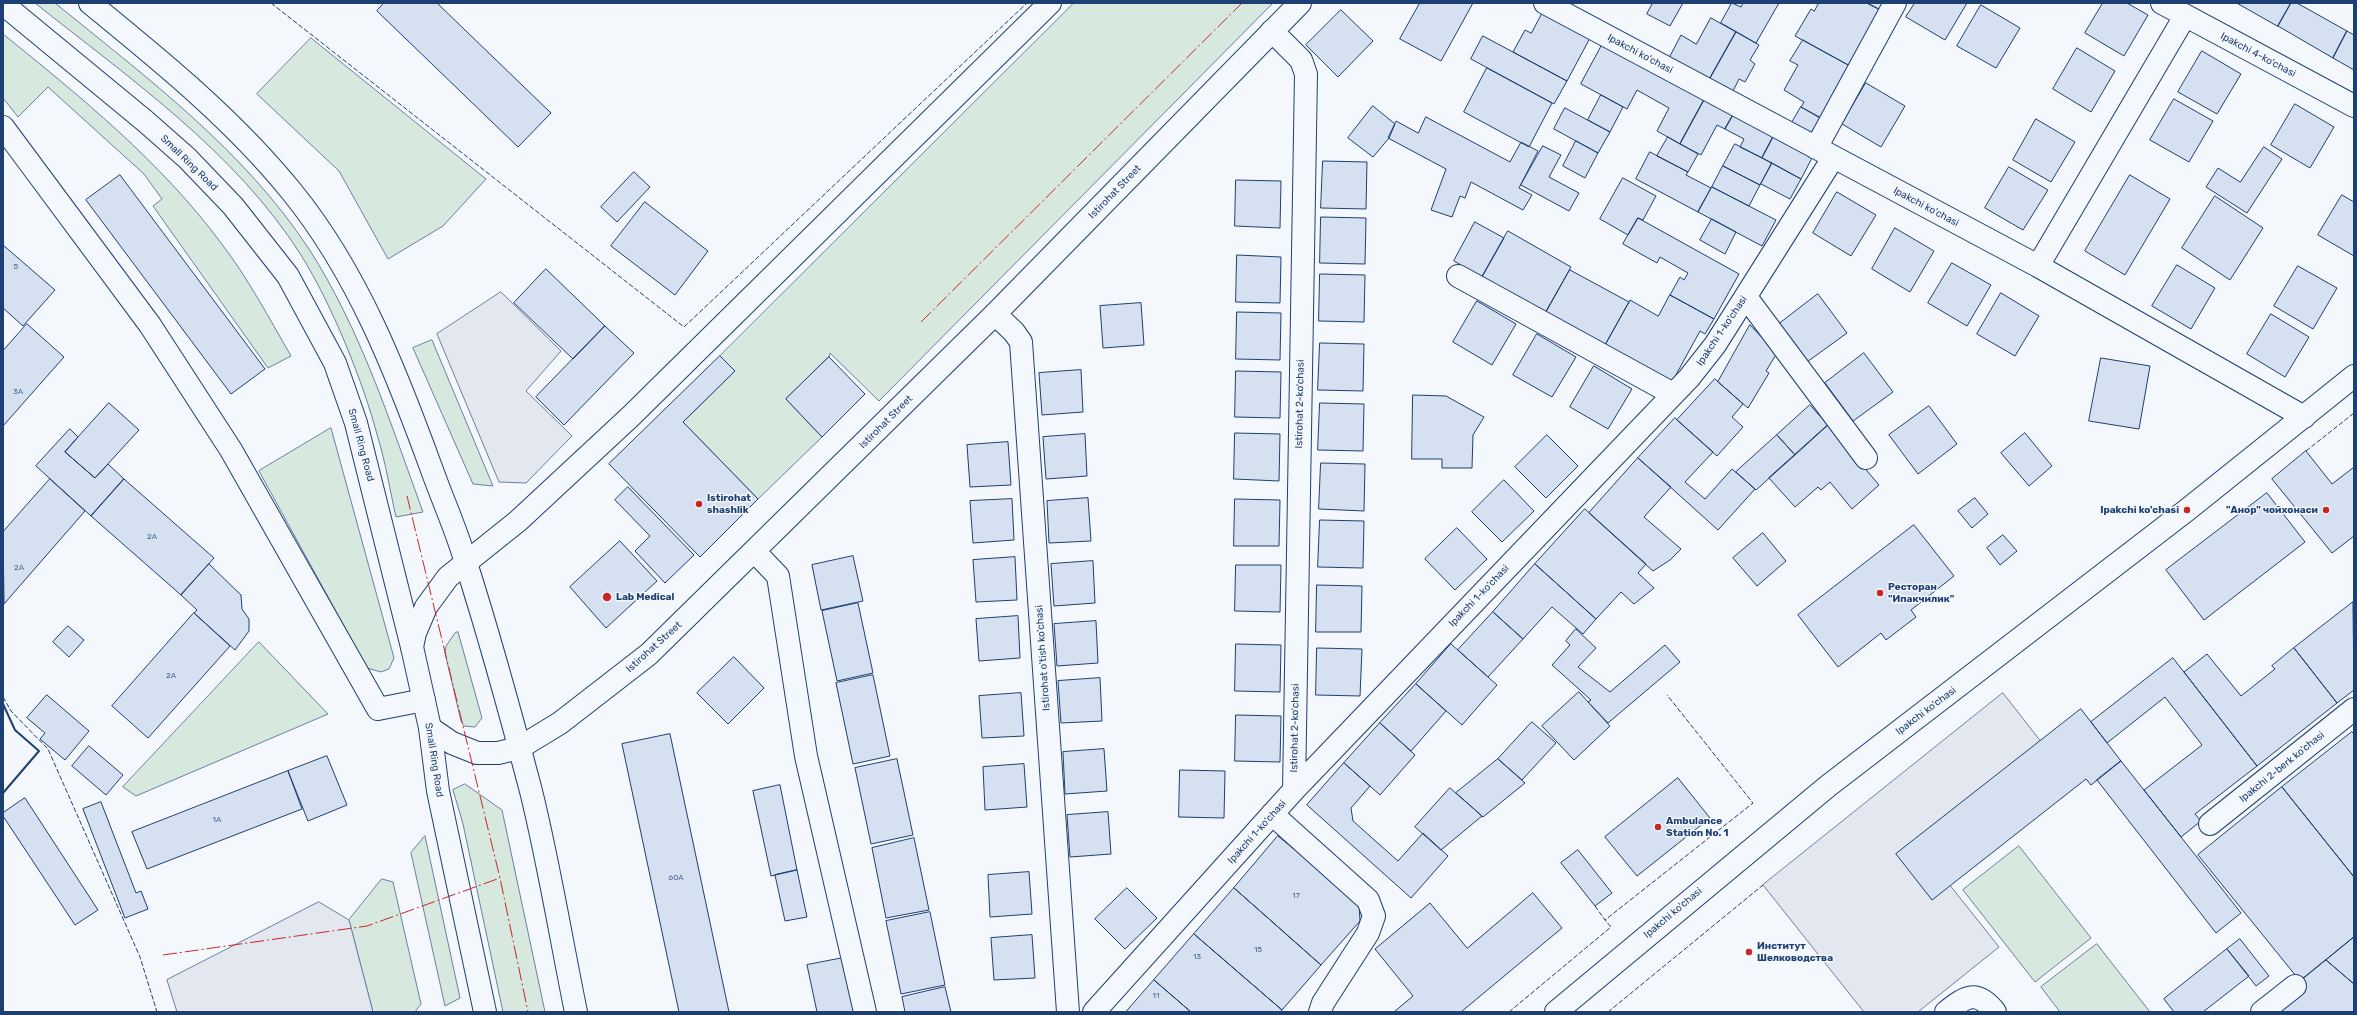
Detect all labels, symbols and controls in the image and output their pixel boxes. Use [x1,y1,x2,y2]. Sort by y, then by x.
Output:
street label: Ipakchi 4-ko'chasi [2218,30,2298,80]
street label: Ipakchi ko'chasi [1605,32,1675,76]
street label: Small Ring Road [158,133,220,193]
street label: Istirohat Street [1086,163,1144,221]
street label: Ipakchi ko'chasi [1891,185,1961,229]
house number: 5 [14,262,18,272]
street label: Ipakchi 1-ko'chasi [1694,294,1750,368]
street label: Istirohat 2-ko'chasi [1293,359,1307,449]
house number: 3А [13,387,23,397]
street label: Istirohat Street [857,393,915,451]
street label: Small Ring Road [345,407,377,483]
place label: Istirohat shashlik [707,492,751,516]
marker: Istirohat shashlik [694,499,704,509]
place label: Ipakchi ko'chasi [2100,504,2179,516]
place label: "Анор" чойхонаси [2226,504,2318,516]
marker: Ipakchi ko'chasi [2182,505,2192,515]
marker: "Анор" чойхонаси [2321,505,2331,515]
house number: 2А [147,532,157,542]
street label: Ipakchi 1-ko'chasi [1446,562,1512,630]
house number: 2А [14,563,24,573]
place label: Ресторан "Ипакчилик" [1888,581,1954,604]
marker: Ресторан "Ипакчилик" [1875,588,1885,598]
marker: Lab Medical [601,591,613,603]
place label: Lab Medical [616,591,674,603]
street label: Istirohat o'tish ko'chasi [1033,605,1053,711]
street label: Istirohat Street [624,619,684,675]
house number: 2А [166,671,176,681]
street label: Istirohat 2-ko'chasi [1288,683,1302,773]
street label: Ipakchi ko'chasi [1893,684,1959,738]
street label: Small Ring Road [422,722,446,798]
street label: Ipakchi 2-berk ko'chasi [2237,729,2327,805]
street label: Ipakchi 1-ko'chasi [1225,798,1289,866]
house number: 1А [213,815,221,825]
place label: Ambulance Station No. 1 [1666,815,1729,838]
marker: Ambulance Station No. 1 [1653,822,1663,832]
house number: 60А [668,873,684,883]
street label: Ipakchi ko'chasi [1641,885,1705,941]
house number: 17 [1292,891,1300,901]
place label: Институт Шелководства [1757,940,1833,964]
house number: 15 [1254,945,1262,955]
marker: Институт Шелководства [1744,947,1754,957]
house number: 13 [1193,952,1201,962]
house number: 11 [1153,991,1159,1001]

